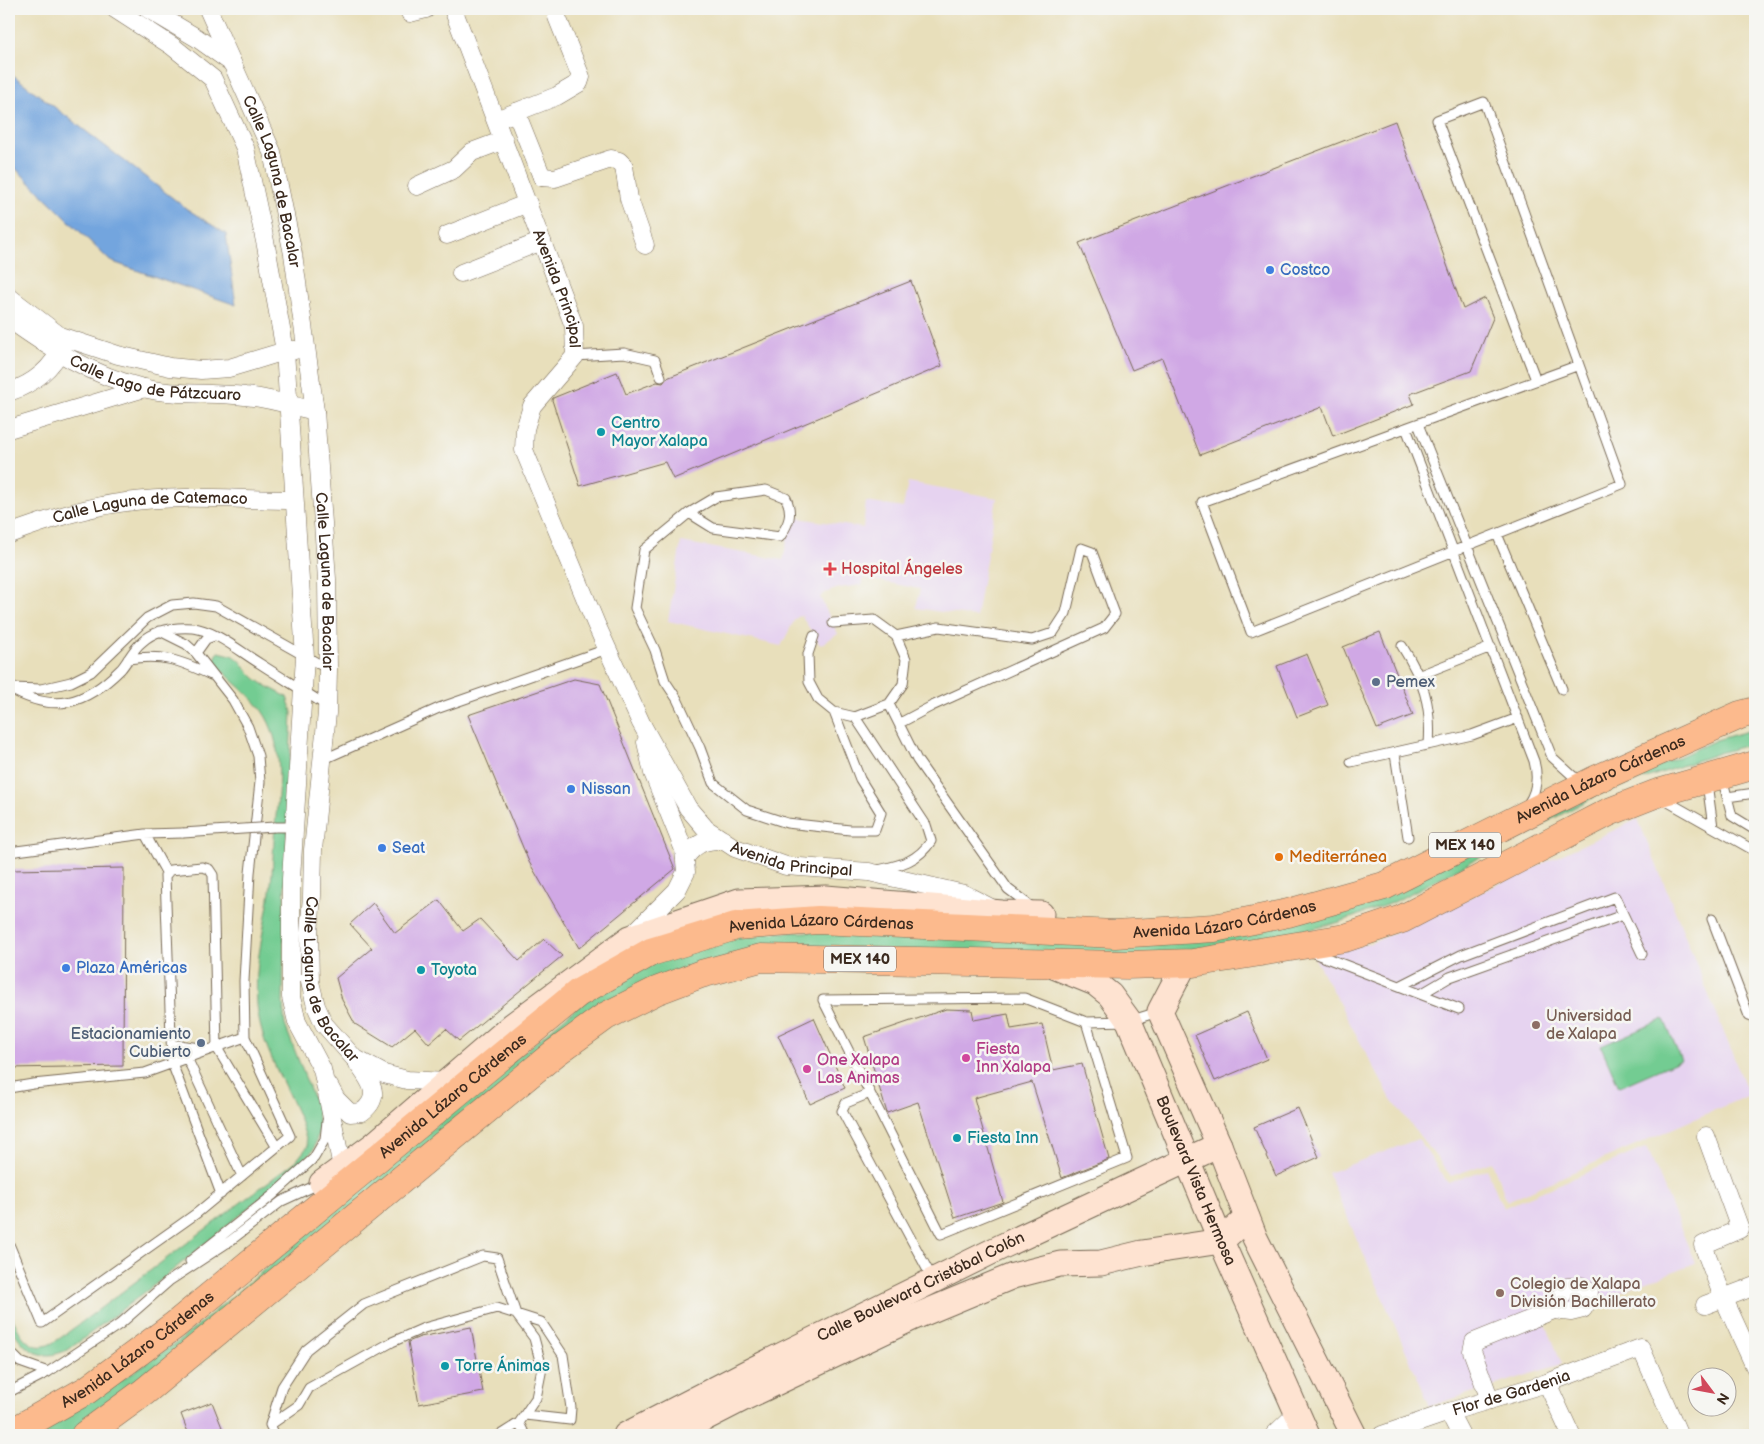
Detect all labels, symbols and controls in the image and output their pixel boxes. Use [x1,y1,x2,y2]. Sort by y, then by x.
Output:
street label: Calle Laguna de Bacalar [238,92,304,269]
street label: Avenida Principal [529,227,584,348]
place label: Costco [1280,261,1330,280]
marker: Costco [1264,264,1276,276]
street label: Calle Lago de Pátzcuaro [66,351,242,405]
place label: Centro Mayor Xalapa [611,414,708,451]
marker: Centro Mayor Xalapa [595,426,607,438]
street label: Calle Laguna de Catemaco [50,488,248,528]
street label: Calle Laguna de Bacalar [311,491,338,671]
place label: Hospital Ángeles [841,558,963,579]
marker: Hospital Ángeles [823,562,837,576]
place label: Pemex [1386,673,1435,692]
marker: Pemex [1370,676,1382,688]
street label: Avenida Lázaro Cárdenas [1512,731,1688,828]
place label: Nissan [581,780,631,799]
marker: Nissan [565,783,577,795]
road number: MEX 140 [1429,832,1501,858]
street label: Avenida Principal [728,838,853,880]
place label: Seat [392,839,425,858]
marker: Seat [376,842,388,854]
place label: Mediterránea [1289,848,1387,867]
marker: Mediterránea [1273,851,1285,863]
street label: Calle Laguna de Bacalar [299,895,363,1067]
street label: Avenida Lázaro Cárdenas [1132,896,1318,942]
street label: Avenida Lázaro Cárdenas [726,910,914,937]
road number: MEX 140 [824,946,896,972]
place label: Plaza Américas [76,959,187,978]
place label: Toyota [431,961,477,980]
marker: Plaza Américas [60,962,72,974]
marker: Toyota [415,964,427,976]
place label: Universidad de Xalapa [1546,1007,1632,1044]
marker: Universidad de Xalapa [1530,1019,1542,1031]
place label: Estacionamiento Cubierto [71,1025,191,1062]
street label: Avenida Lázaro Cárdenas [375,1030,531,1162]
marker: Estacionamiento Cubierto [195,1037,207,1049]
place label: Fiesta Inn Xalapa [976,1040,1051,1077]
place label: One Xalapa Las Animas [817,1051,900,1088]
marker: Fiesta Inn Xalapa [960,1052,972,1064]
marker: One Xalapa Las Animas [801,1063,813,1075]
street label: Boulevard Vista Hermosa [1152,1093,1240,1268]
place label: Fiesta Inn [967,1129,1039,1148]
marker: Fiesta Inn [951,1132,963,1144]
street label: Calle Boulevard Cristóbal Colón [814,1228,1028,1346]
place label: Colegio de Xalapa División Bachillerato [1510,1275,1656,1312]
street label: Avenida Lázaro Cárdenas [58,1287,218,1412]
marker: Colegio de Xalapa División Bachillerato [1494,1287,1506,1299]
place label: Torre Ánimas [455,1355,550,1376]
marker: Torre Ánimas [439,1360,451,1372]
street label: Flor de Gardenia [1450,1366,1573,1420]
north arrow [1686,1366,1736,1416]
text: N [1713,1390,1733,1408]

